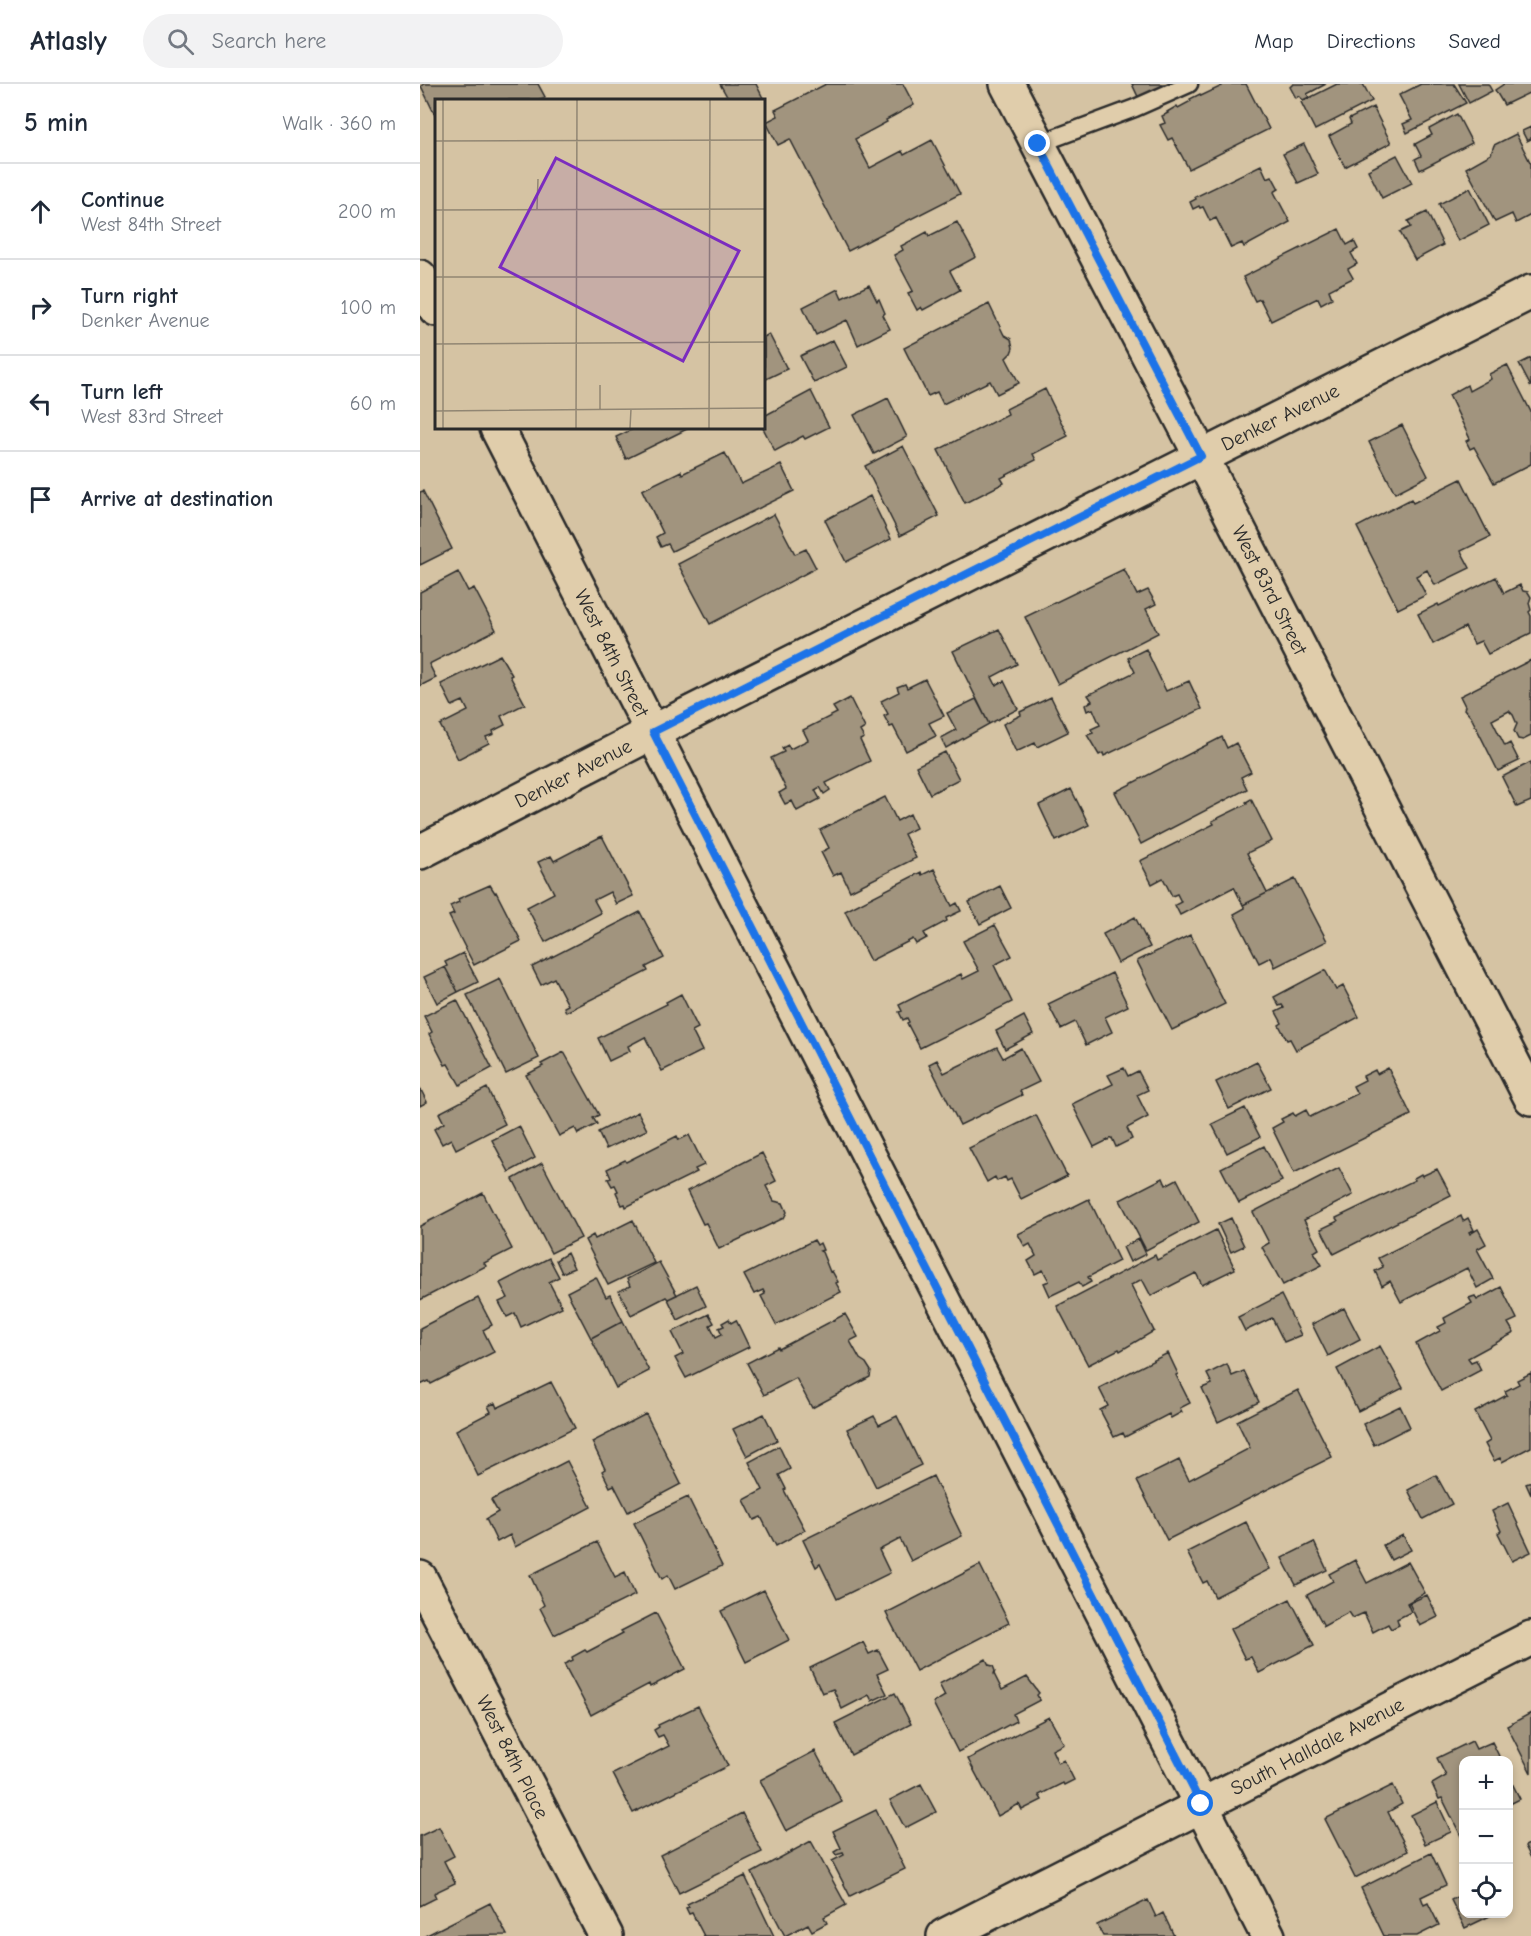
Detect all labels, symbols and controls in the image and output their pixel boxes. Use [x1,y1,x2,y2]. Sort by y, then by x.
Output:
search box [143,14,563,68]
text: Atlasly [30,25,107,57]
icon: search [164,25,197,58]
text: Search here [212,28,326,54]
text: Map [1254,29,1294,53]
text: Directions [1327,29,1416,53]
text: Saved [1449,29,1501,53]
inset map [435,99,765,429]
text: 5 min [24,108,88,138]
text: Walk · 360 m [282,112,396,135]
route end [1024,130,1050,156]
text: Continue [81,187,164,213]
icon: ahead [24,195,57,228]
text: 200 m [338,200,396,223]
text: West 84th Street [81,213,221,236]
text: Turn right [81,283,178,309]
icon: right [24,291,57,324]
text: 100 m [341,296,396,319]
text: Denker Avenue [81,309,209,332]
text: Turn left [81,379,163,405]
street label: Denker Avenue [1217,379,1343,456]
icon: left [24,387,57,420]
text: 60 m [350,392,396,415]
text: West 83rd Street [81,405,223,428]
icon: arrive [24,483,57,516]
text: Arrive at destination [81,486,273,512]
street label: West 83rd Street [1227,522,1313,660]
street label: West 84th Street [570,586,654,722]
street label: Denker Avenue [511,734,636,813]
street label: West 84th Place [472,1692,554,1823]
street label: South Halldale Avenue [1227,1693,1408,1800]
map controls [1459,1756,1513,1918]
button: + [1459,1756,1513,1810]
route start [1187,1790,1213,1816]
button: − [1459,1810,1513,1864]
button: locate [1459,1864,1513,1918]

